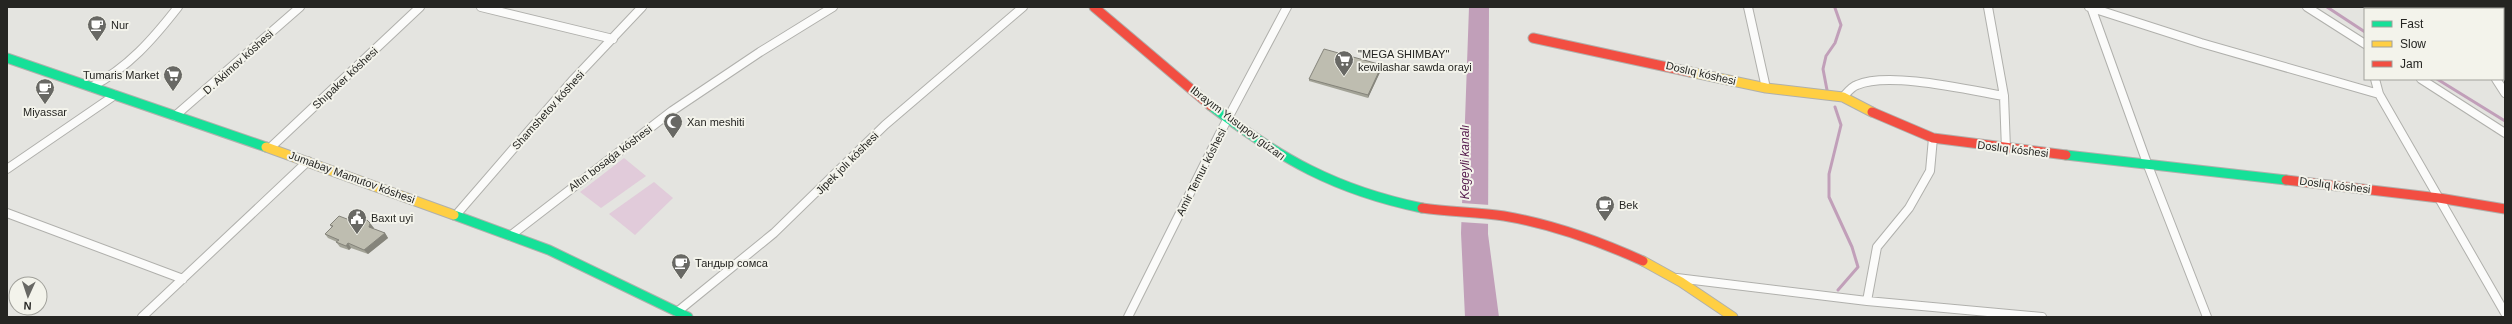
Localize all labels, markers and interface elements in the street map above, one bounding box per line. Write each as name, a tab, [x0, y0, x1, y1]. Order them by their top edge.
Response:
legend	[2364, 8, 2504, 80]
cafe icon: Nur	[86, 14, 108, 42]
text: Fast	[2400, 17, 2424, 31]
place label: Nur	[111, 19, 129, 31]
street label: D. Akimov kóshesi	[201, 27, 275, 97]
text: Slow	[2400, 37, 2426, 51]
street label: Shıpaker kóshesi	[310, 45, 380, 111]
place label: "MEGA SHIMBAY" kewilashar sawda orayi	[1358, 48, 1472, 73]
supermarket icon: "MEGA SHIMBAY" kewilashar sawda orayi	[1333, 49, 1355, 77]
text: Jam	[2400, 57, 2423, 71]
street label: Doslıq kóshesi	[1665, 59, 1737, 87]
supermarket icon: Tumaris Market	[162, 64, 184, 92]
street label: Shamshetov kóshesi	[510, 68, 586, 152]
place label: Tumaris Market	[83, 69, 159, 81]
cafe icon: Miyassar	[34, 77, 56, 105]
street label: Ibrayım Yusupov gúzarı	[1188, 83, 1288, 163]
place label: Miyassar	[23, 106, 67, 118]
mosque icon: Xan meshiti	[662, 111, 684, 139]
place label: Xan meshiti	[687, 116, 744, 128]
street label: Altın bosaǵa kóshesi	[566, 123, 654, 193]
water label: Kegeyli kanalı	[1458, 125, 1472, 199]
street label: Amir Temur kóshesi	[1174, 126, 1228, 218]
street label: Jipek jolı kóshesi	[813, 129, 881, 197]
street label: Doslıq kóshesi	[1977, 139, 2049, 159]
street label: Jumabay Mamutov kóshesi	[287, 149, 417, 205]
street label: Doslıq kóshesi	[2299, 175, 2371, 195]
cafe icon: Bek	[1594, 194, 1616, 222]
place label: Bek	[1619, 199, 1638, 211]
public building icon: Baxıt uyi	[346, 207, 368, 235]
place label: Baxıt uyi	[371, 212, 413, 224]
cafe icon: Тандыр сомса	[670, 252, 692, 280]
place label: Тандыр сомса	[695, 257, 769, 269]
north arrow	[8, 276, 48, 316]
text: N	[23, 300, 32, 312]

